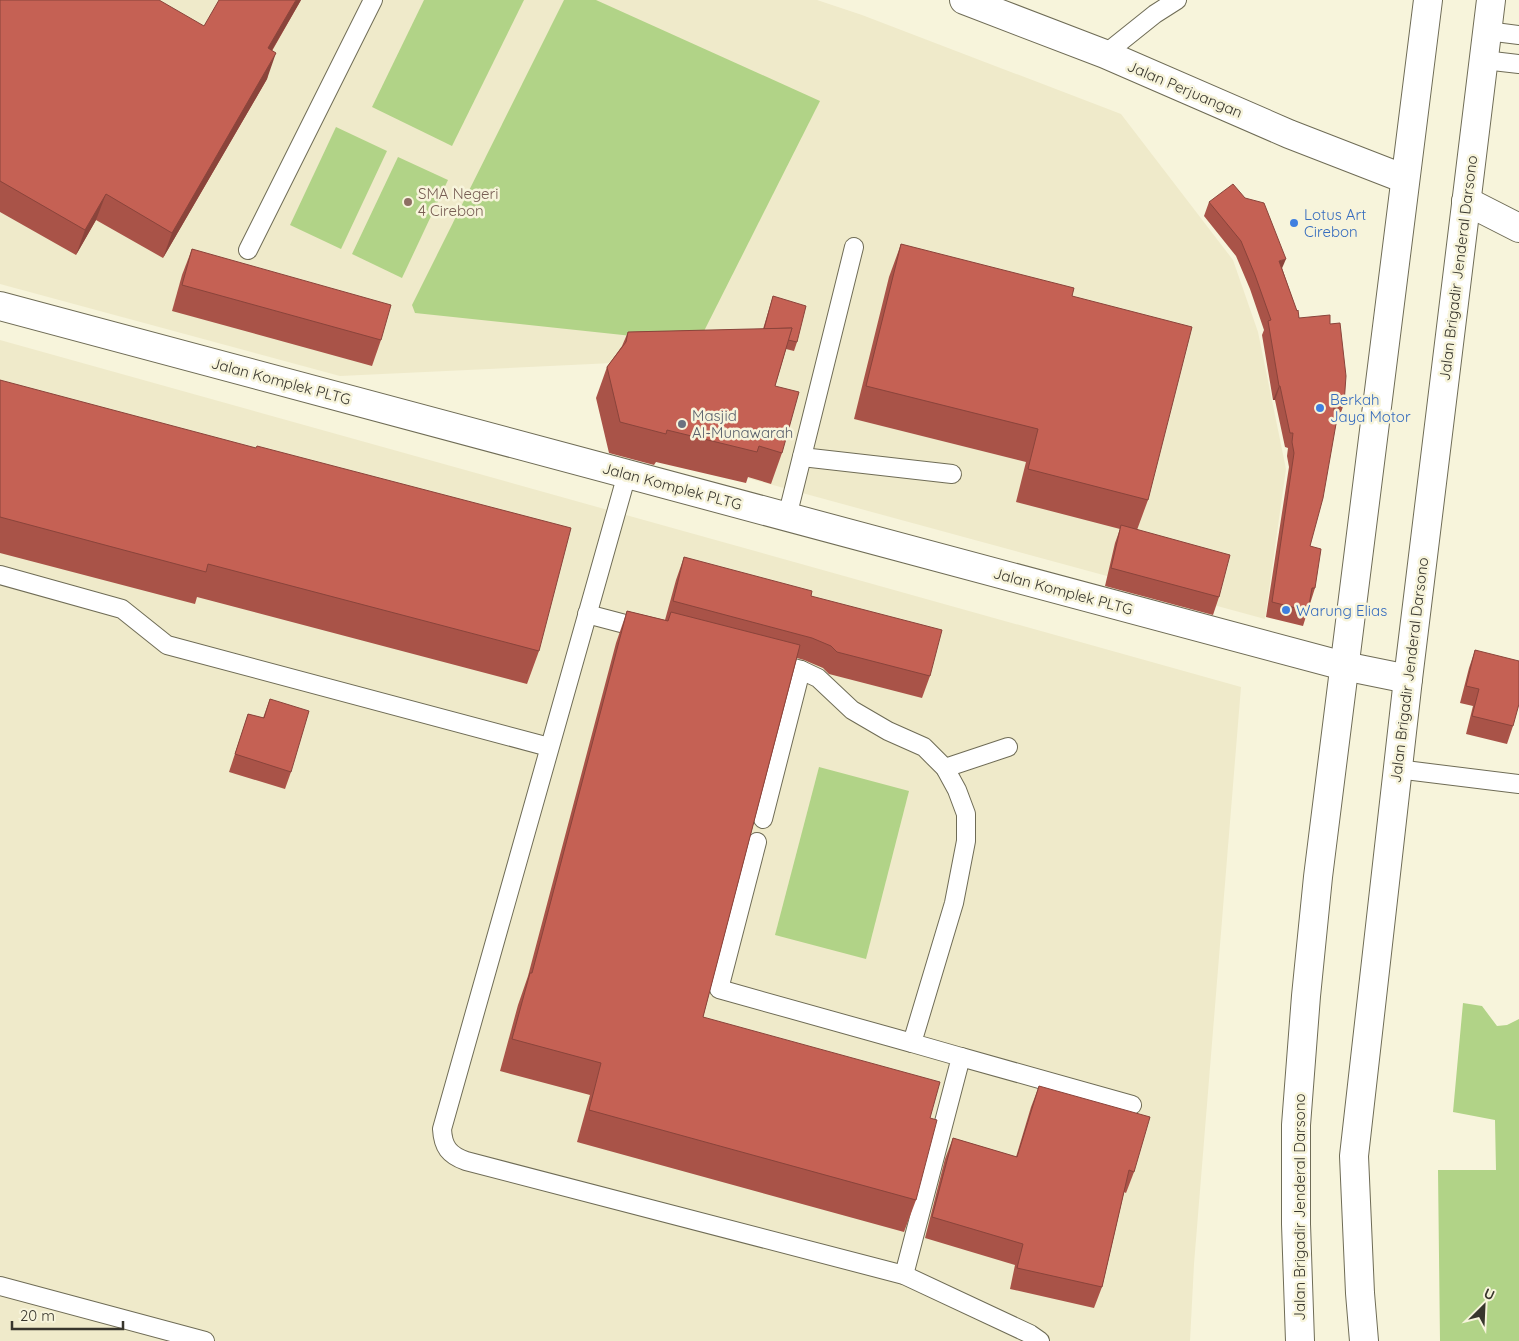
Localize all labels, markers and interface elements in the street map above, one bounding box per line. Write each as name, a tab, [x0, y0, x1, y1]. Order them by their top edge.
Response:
street label: Jalan Perjuangan	[1125, 56, 1245, 122]
street label: Jalan Brigadir Jenderal Darsono	[1435, 154, 1481, 382]
place label: SMA Negeri 4 Cirebon	[418, 184, 498, 220]
marker: SMA Negeri 4 Cirebon	[402, 196, 414, 208]
place label: Lotus Art Cirebon	[1304, 205, 1366, 241]
marker: Lotus Art Cirebon	[1288, 217, 1300, 229]
street label: Jalan Komplek PLTG	[209, 353, 353, 409]
place label: Berkah Jaya Motor	[1330, 390, 1411, 426]
marker: Berkah Jaya Motor	[1314, 402, 1326, 414]
place label: Masjid Al-Munawarah	[692, 406, 793, 442]
marker: Masjid Al-Munawarah	[676, 418, 688, 430]
street label: Jalan Komplek PLTG	[600, 458, 744, 514]
street label: Jalan Brigadir Jenderal Darsono	[1386, 556, 1432, 784]
street label: Jalan Komplek PLTG	[991, 563, 1135, 619]
place label: Warung Elias	[1296, 601, 1387, 620]
marker: Warung Elias	[1280, 604, 1292, 616]
street label: Jalan Brigadir Jenderal Darsono	[1290, 1093, 1309, 1321]
north arrow	[1459, 1281, 1509, 1331]
text: U	[1481, 1284, 1497, 1304]
scale bar	[12, 1298, 124, 1330]
text: 20 m	[20, 1306, 55, 1325]

